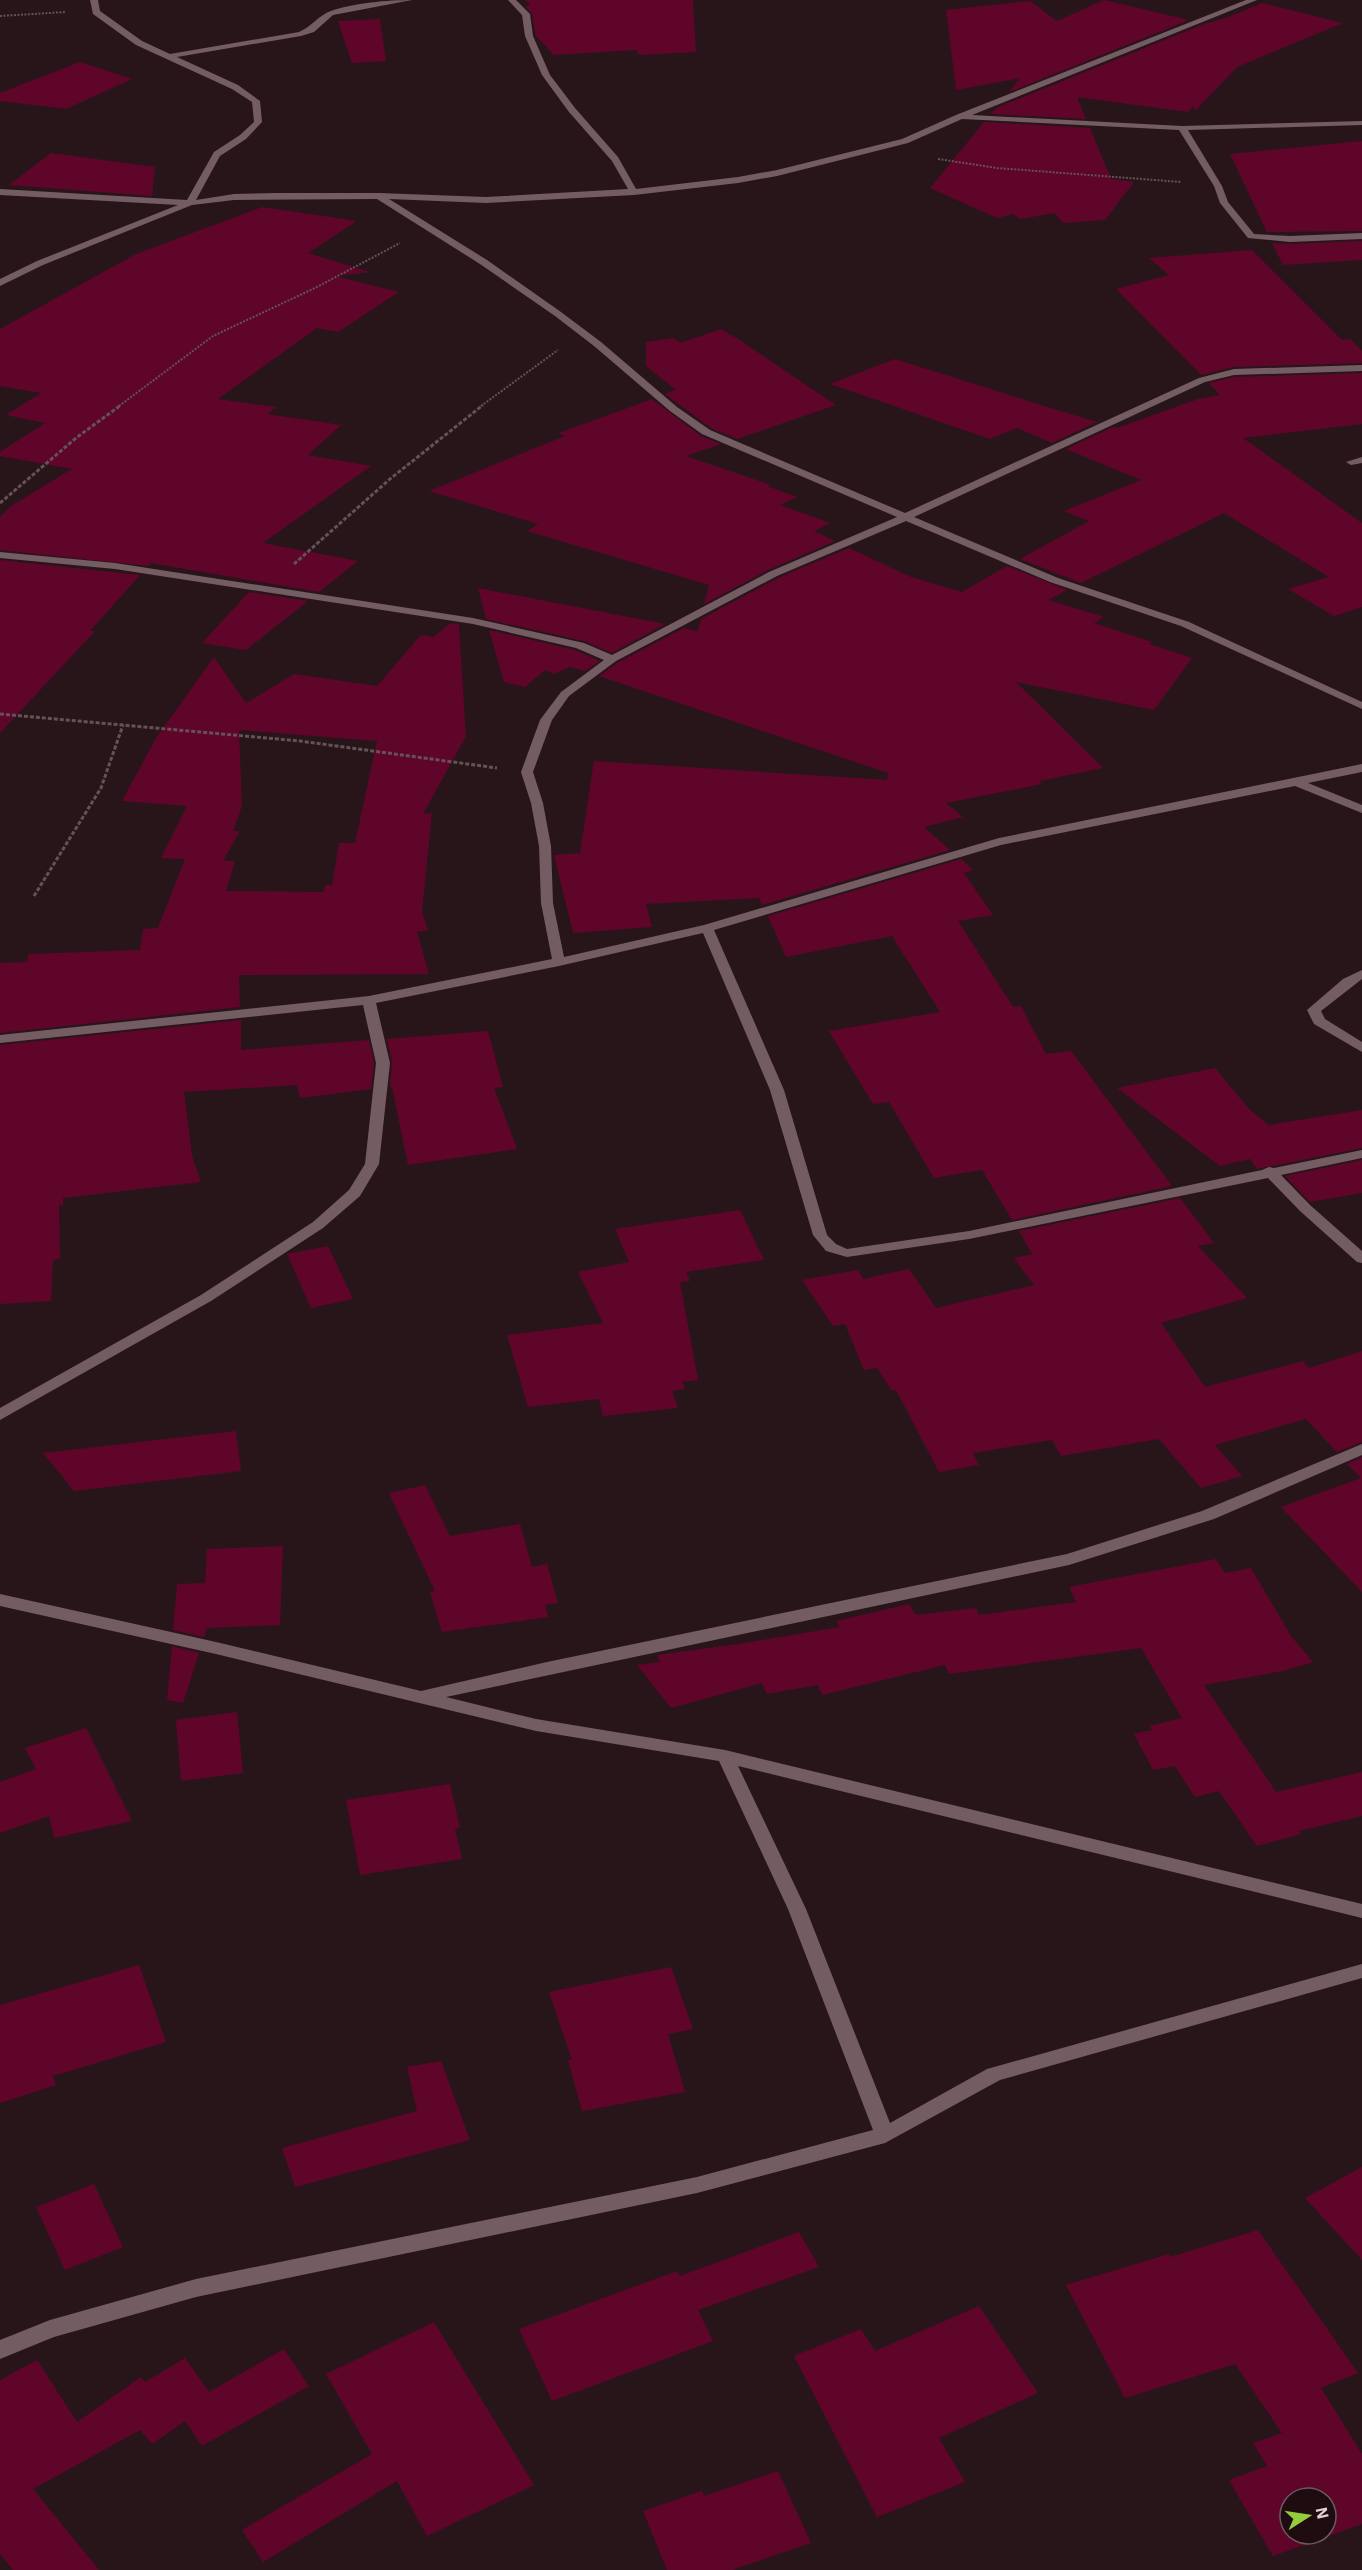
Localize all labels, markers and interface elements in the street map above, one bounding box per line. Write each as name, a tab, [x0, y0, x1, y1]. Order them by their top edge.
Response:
north arrow	[1278, 2486, 1338, 2546]
text: N	[1312, 2505, 1334, 2521]

